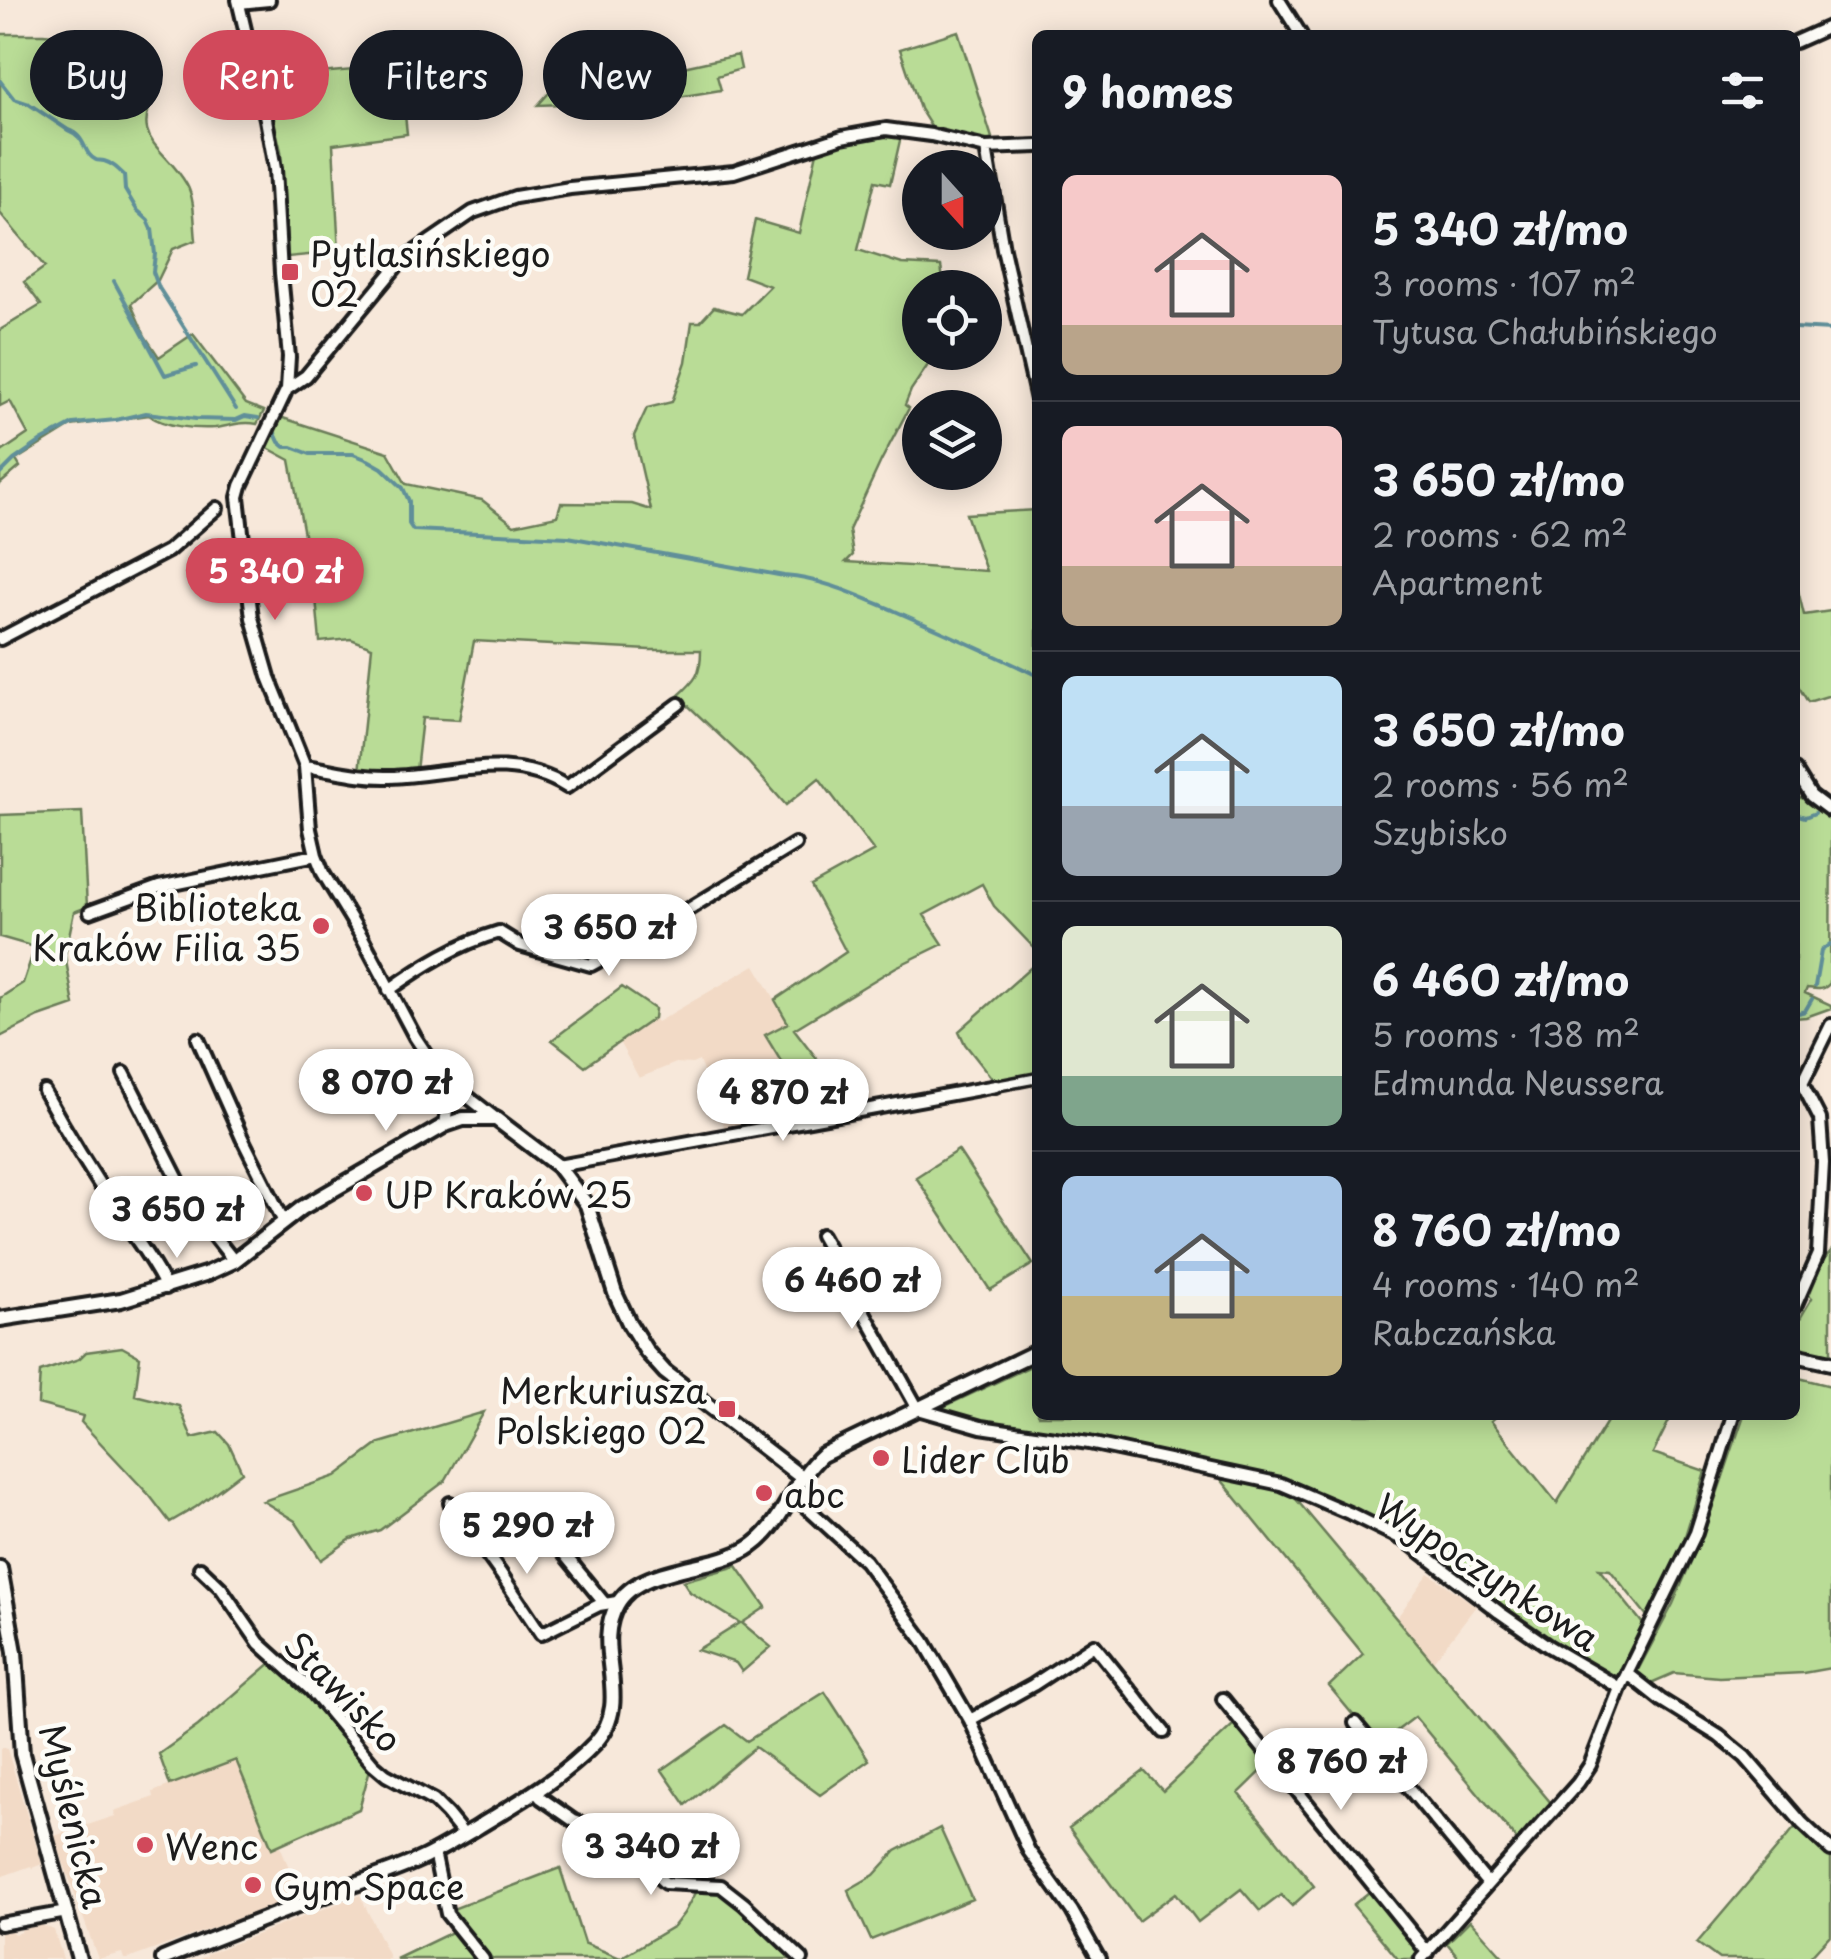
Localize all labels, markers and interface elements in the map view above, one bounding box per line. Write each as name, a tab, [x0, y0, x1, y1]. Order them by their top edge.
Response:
chip: Buy	[30, 30, 163, 120]
chip: Rent	[183, 30, 329, 120]
chip: Filters	[349, 30, 523, 120]
chip: New	[543, 30, 687, 120]
text: 9 homes	[1062, 59, 1233, 122]
icon: filters	[1715, 63, 1770, 118]
north arrow	[902, 150, 1002, 250]
map controls	[902, 150, 1002, 490]
text: 5 340 zł/mo	[1372, 196, 1628, 259]
icon: home	[1142, 215, 1262, 335]
place label: Pytlasińskiego 02	[310, 226, 551, 319]
text: 3 rooms · 107 m²	[1372, 259, 1636, 307]
marker: Pytlasińskiego 02	[279, 261, 301, 283]
button: locate	[902, 270, 1002, 370]
text: Tytusa Chałubińskiego	[1372, 307, 1718, 355]
button: layers	[902, 390, 1002, 490]
text: 3 650 zł/mo	[1372, 447, 1625, 510]
icon: home	[1142, 466, 1262, 586]
text: 2 rooms · 62 m²	[1372, 510, 1628, 558]
pin: 5 340 zł	[172, 538, 378, 623]
text: 5 340 zł	[208, 546, 342, 594]
text: Apartment	[1372, 558, 1543, 606]
text: 3 650 zł/mo	[1372, 697, 1625, 760]
icon: home	[1142, 716, 1262, 836]
text: 2 rooms · 56 m²	[1372, 760, 1629, 808]
text: Szybisko	[1372, 808, 1508, 856]
place label: Biblioteka Kraków Filia 35	[32, 880, 301, 973]
pin: 3 650 zł	[506, 894, 712, 979]
text: 3 650 zł	[543, 902, 675, 950]
marker: Biblioteka Kraków Filia 35	[310, 915, 332, 937]
text: 6 460 zł/mo	[1372, 947, 1629, 1010]
icon: home	[1142, 966, 1262, 1086]
text: 5 rooms · 138 m²	[1372, 1010, 1640, 1058]
pin: 8 070 zł	[283, 1049, 489, 1134]
text: 8 070 zł	[321, 1057, 451, 1105]
text: Edmunda Neussera	[1372, 1058, 1664, 1106]
pin: 4 870 zł	[680, 1059, 886, 1144]
text: 4 870 zł	[719, 1067, 847, 1115]
place label: UP Kraków 25	[384, 1167, 632, 1220]
pin: 3 650 zł	[74, 1176, 280, 1261]
marker: UP Kraków 25	[353, 1182, 375, 1204]
text: 3 650 zł	[111, 1184, 243, 1232]
text: 8 760 zł/mo	[1372, 1197, 1621, 1260]
icon: home	[1142, 1216, 1262, 1336]
pin: 6 460 zł	[749, 1247, 955, 1332]
text: 6 460 zł	[784, 1255, 920, 1303]
text: 4 rooms · 140 m²	[1372, 1260, 1640, 1308]
text: Rabczańska	[1372, 1308, 1556, 1356]
place label: Merkuriusza Polskiego 02	[496, 1363, 707, 1456]
marker: Merkuriusza Polskiego 02	[716, 1398, 738, 1420]
place label: Lider Club	[901, 1432, 1070, 1485]
marker: Lider Club	[870, 1447, 892, 1469]
place label: abc	[784, 1467, 845, 1520]
street label: Wypoczynkowa	[1365, 1479, 1611, 1664]
marker: abc	[753, 1482, 775, 1504]
pin: 5 290 zł	[424, 1492, 630, 1577]
text: 5 290 zł	[462, 1500, 592, 1548]
street label: Stawisko	[273, 1618, 415, 1764]
street label: Myślenicka	[27, 1718, 124, 1914]
pin: 8 760 zł	[1238, 1728, 1444, 1813]
text: 8 760 zł	[1277, 1736, 1405, 1784]
pin: 3 340 zł	[548, 1813, 754, 1898]
place label: Wenc	[165, 1819, 258, 1872]
text: 3 340 zł	[584, 1821, 718, 1869]
marker: Wenc	[134, 1834, 156, 1856]
place label: Gym Space	[273, 1859, 465, 1912]
marker: Gym Space	[242, 1874, 264, 1896]

